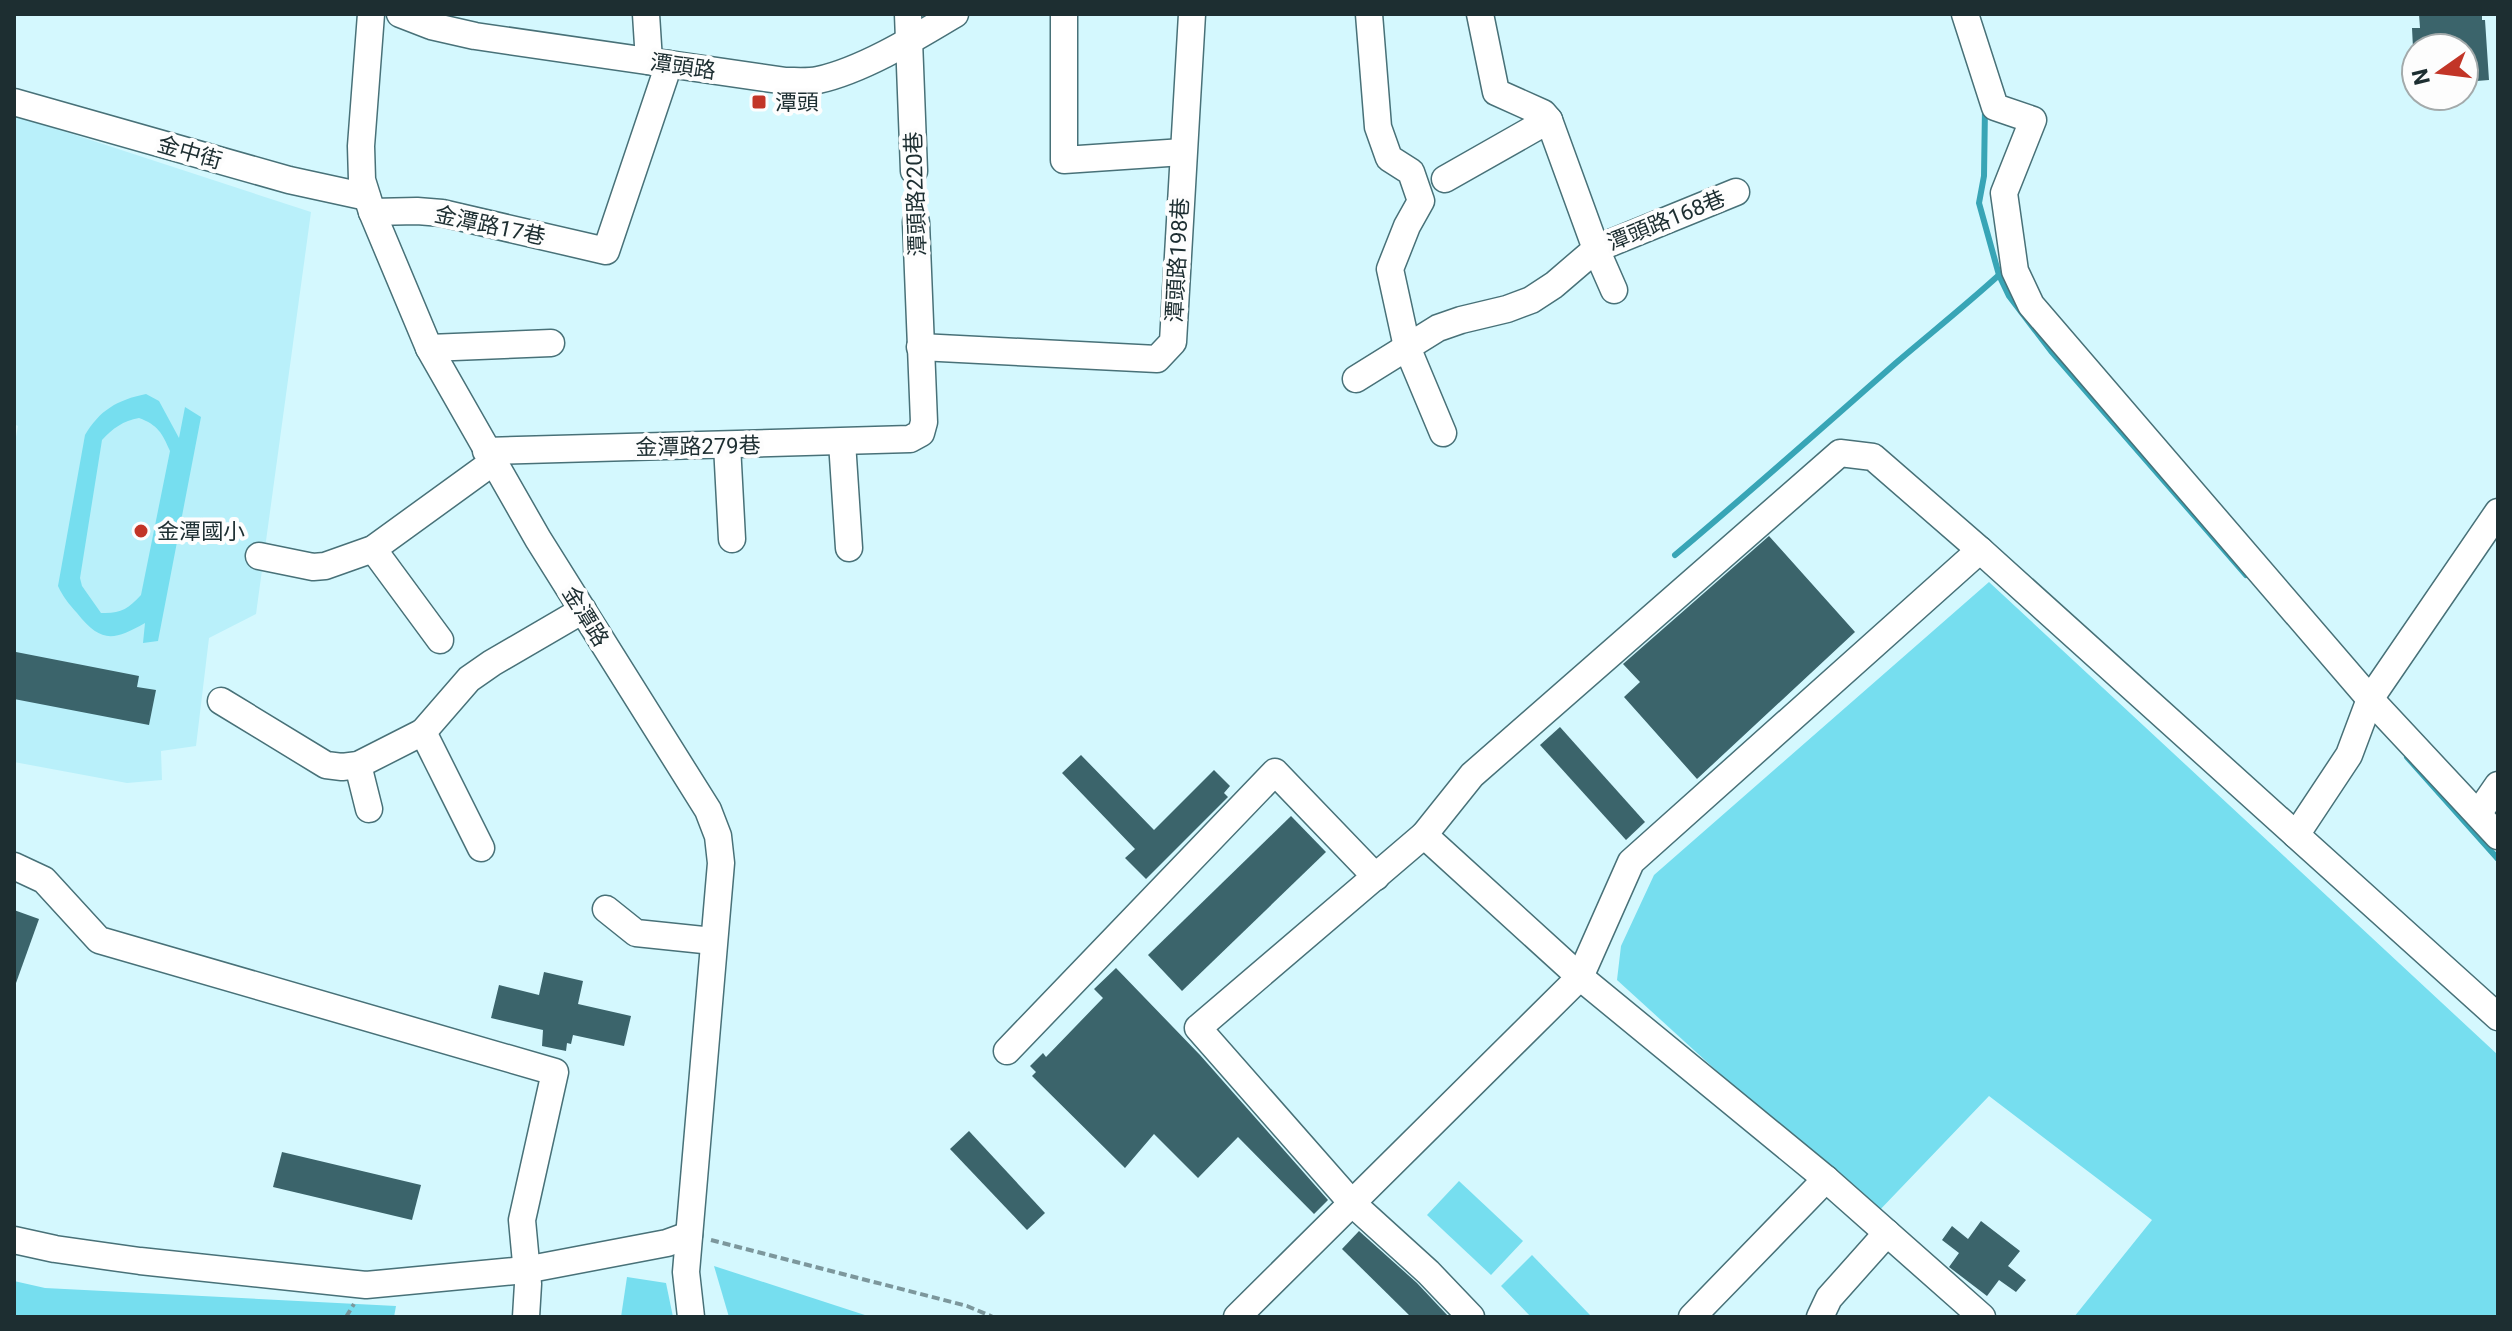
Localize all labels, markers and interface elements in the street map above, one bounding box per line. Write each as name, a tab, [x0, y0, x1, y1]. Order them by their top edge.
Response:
north arrow	[2400, 32, 2480, 112]
street label: 潭頭路	[649, 50, 717, 83]
text: N	[2407, 66, 2435, 87]
place label: 潭頭	[775, 90, 819, 115]
marker: 潭頭	[750, 93, 768, 111]
street label: 金中街	[155, 131, 225, 174]
street label: 潭頭路220巷	[901, 131, 930, 257]
street label: 潭頭路168巷	[1604, 185, 1729, 255]
street label: 潭頭路198巷	[1162, 197, 1193, 323]
street label: 金潭路17巷	[432, 202, 548, 249]
street label: 金潭路279巷	[635, 433, 761, 460]
place label: 金潭國小	[157, 519, 245, 544]
marker: 金潭國小	[132, 522, 150, 540]
street label: 金潭路	[557, 582, 614, 651]

